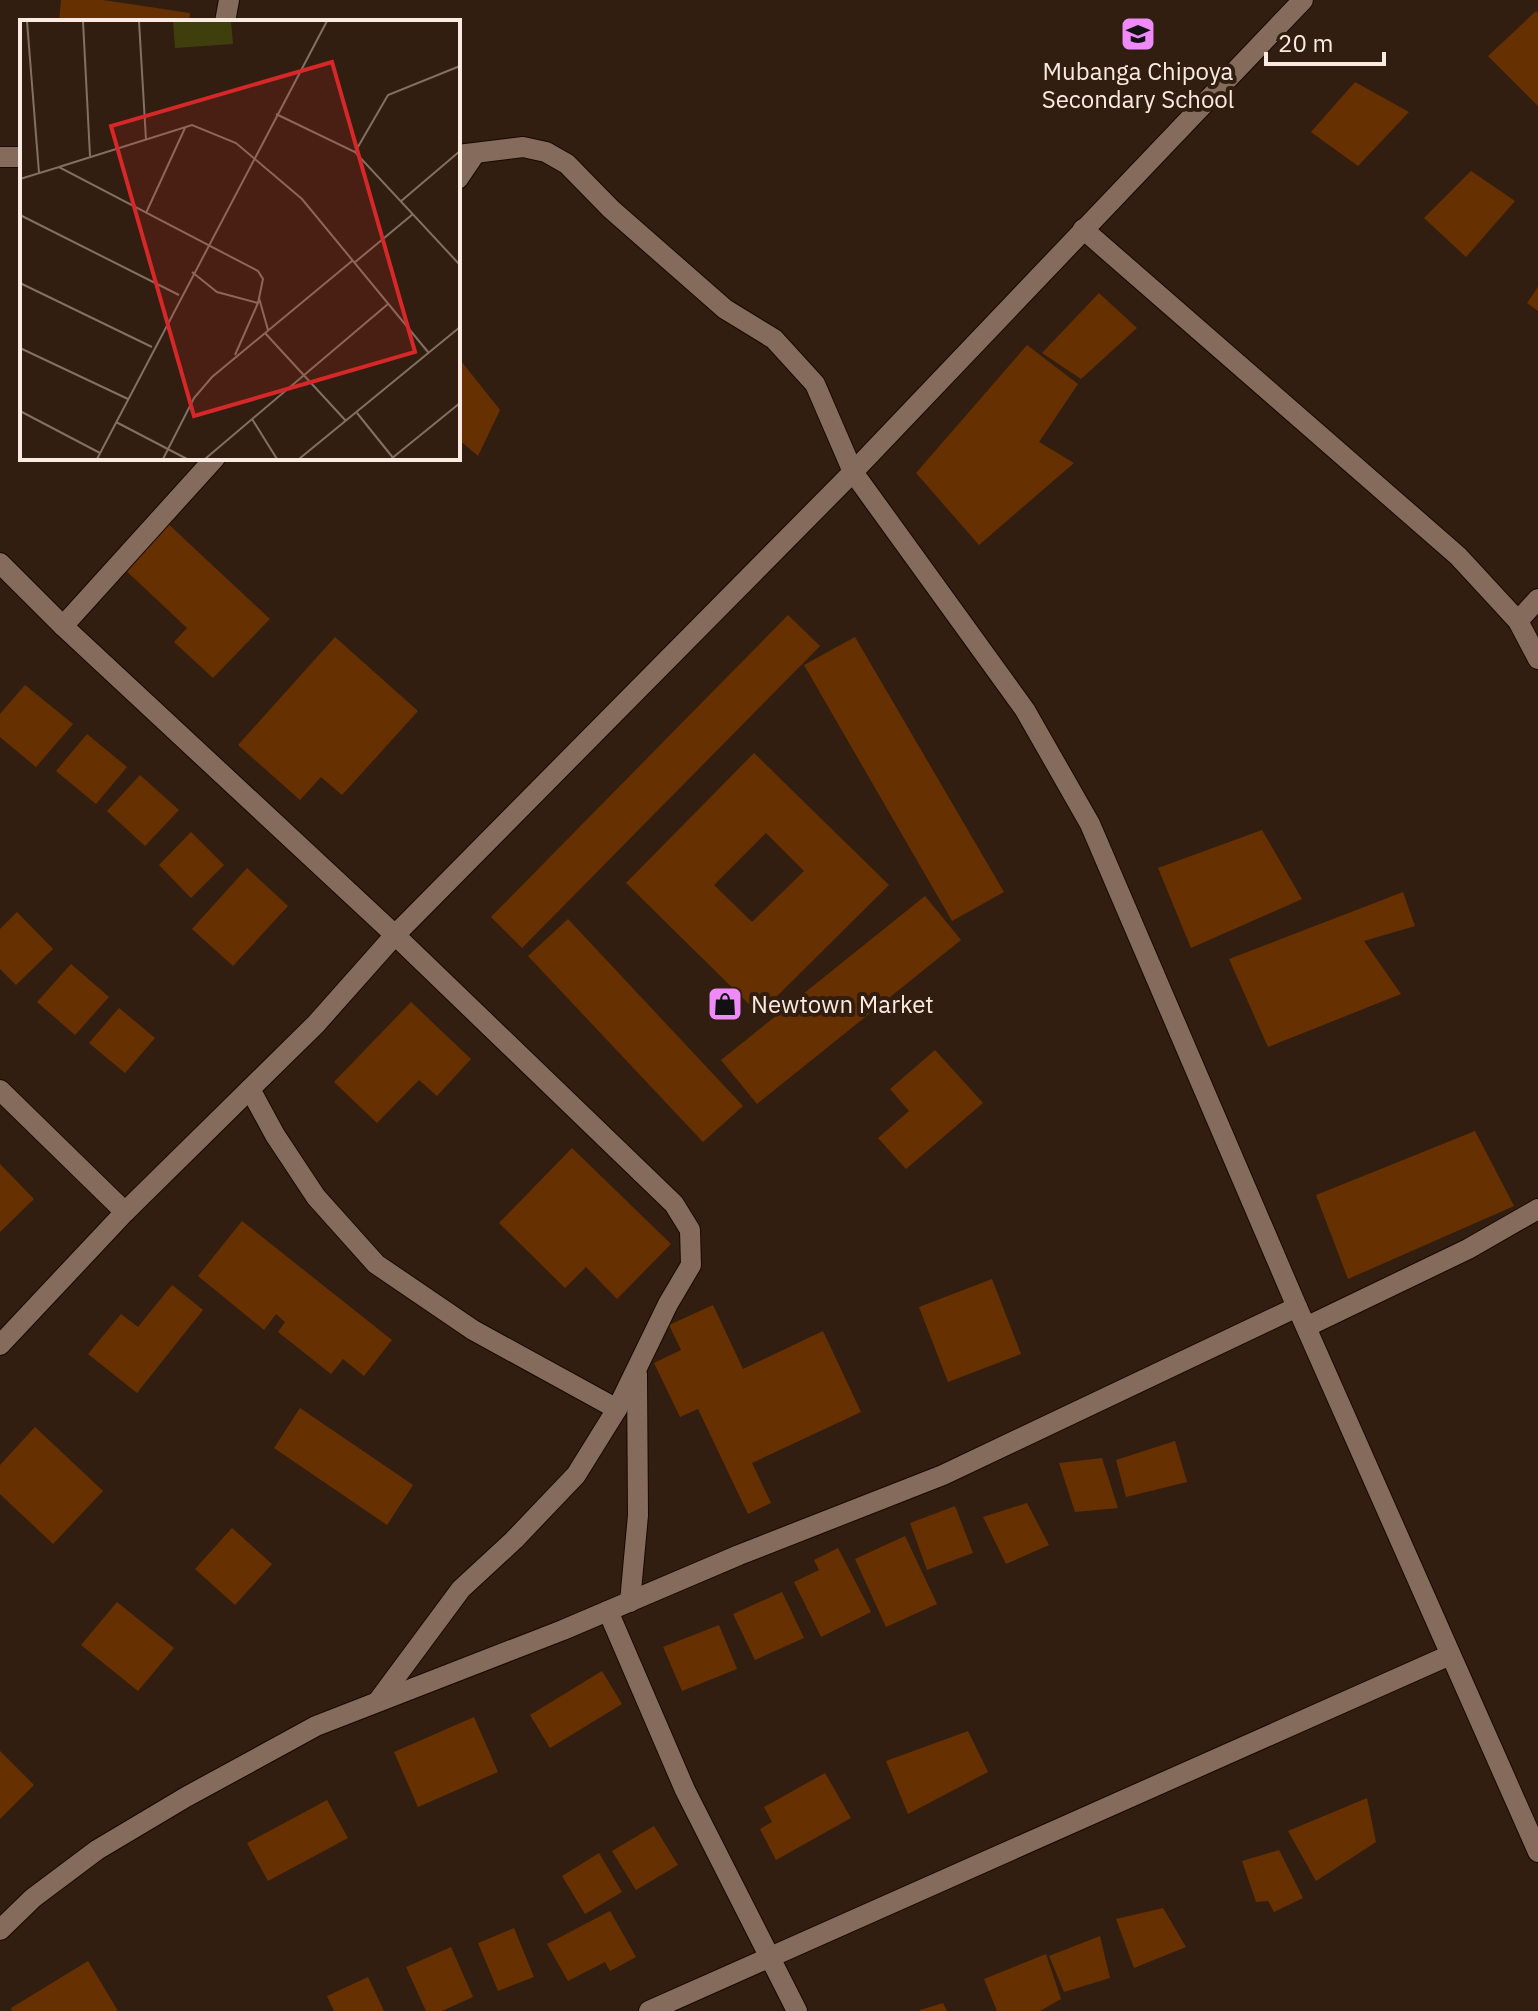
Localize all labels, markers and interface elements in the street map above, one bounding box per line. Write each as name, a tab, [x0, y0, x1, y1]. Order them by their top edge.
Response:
school or university icon: Mubanga Chipoya Secondary School	[1119, 15, 1157, 53]
scale bar	[1266, 16, 1384, 66]
inset map	[20, 20, 460, 460]
text: 20 m	[1278, 27, 1333, 59]
place label: Mubanga Chipoya Secondary School	[1042, 55, 1234, 115]
shop icon: Newtown Market	[706, 985, 744, 1023]
place label: Newtown Market	[751, 988, 934, 1020]

